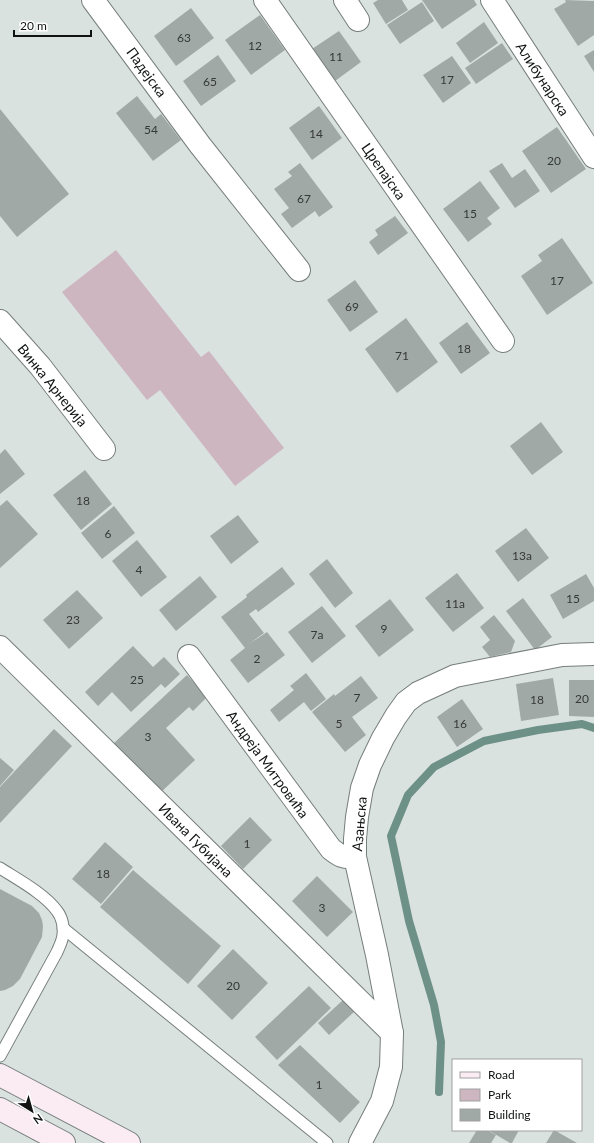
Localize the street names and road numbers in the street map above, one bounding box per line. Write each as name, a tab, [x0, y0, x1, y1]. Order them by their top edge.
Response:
street label: Алибунарска	[513, 39, 573, 119]
street label: Падејска	[123, 44, 171, 100]
street label: Црепајска	[358, 139, 410, 203]
street label: Винка Арнерија	[14, 340, 92, 430]
street label: Андреја Митровића	[223, 707, 313, 821]
street label: Азањска	[348, 796, 370, 852]
street label: Ивана Губијана	[155, 799, 237, 881]

